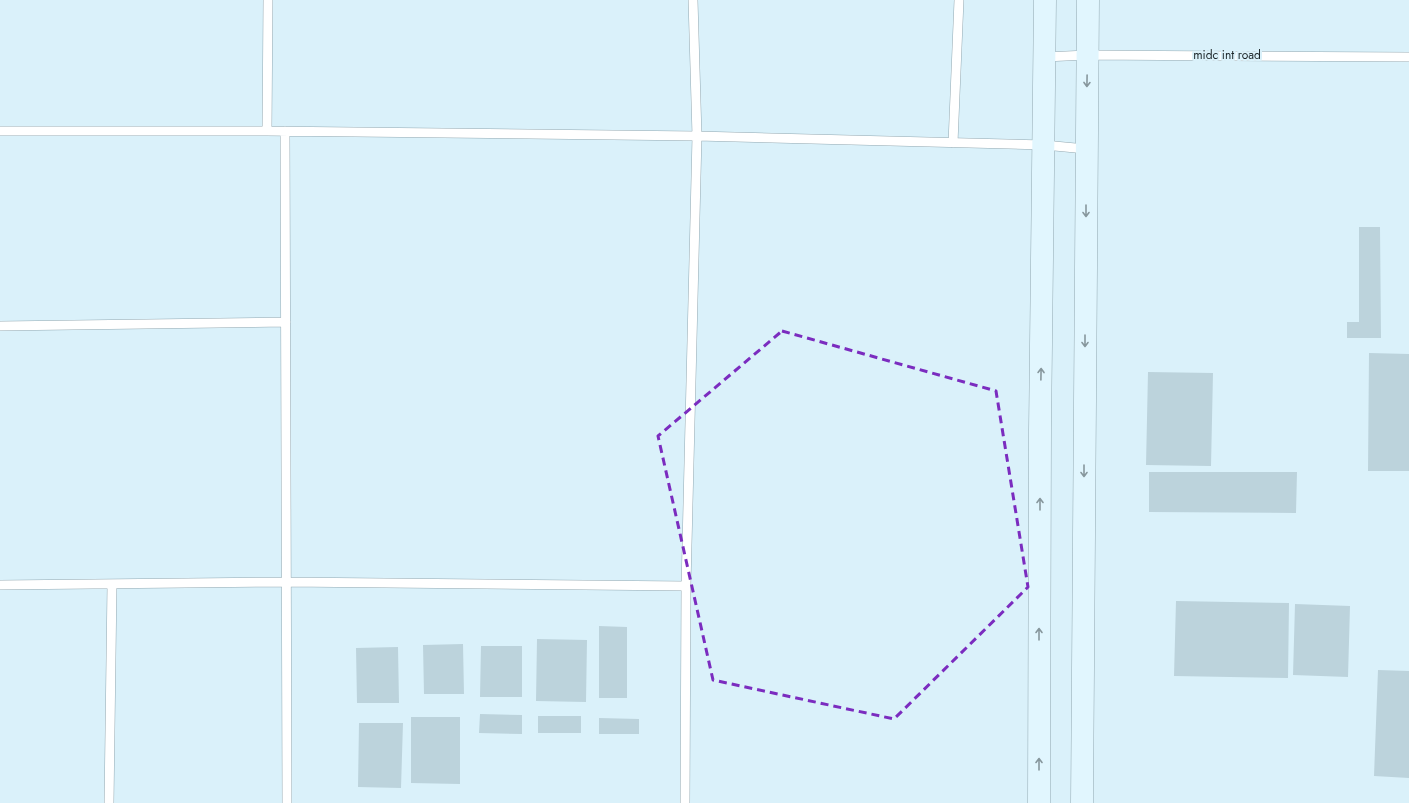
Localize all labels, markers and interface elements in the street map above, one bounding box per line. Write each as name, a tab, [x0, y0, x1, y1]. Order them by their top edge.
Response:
street label: midc int road	[1193, 46, 1261, 64]
one-way arrow	[1083, 74, 1091, 87]
one-way arrow	[1082, 204, 1090, 217]
one-way arrow	[1081, 334, 1089, 347]
one-way arrow	[1037, 368, 1045, 381]
one-way arrow	[1080, 464, 1088, 477]
one-way arrow	[1036, 498, 1044, 511]
one-way arrow	[1035, 628, 1043, 641]
one-way arrow	[1035, 758, 1043, 771]

